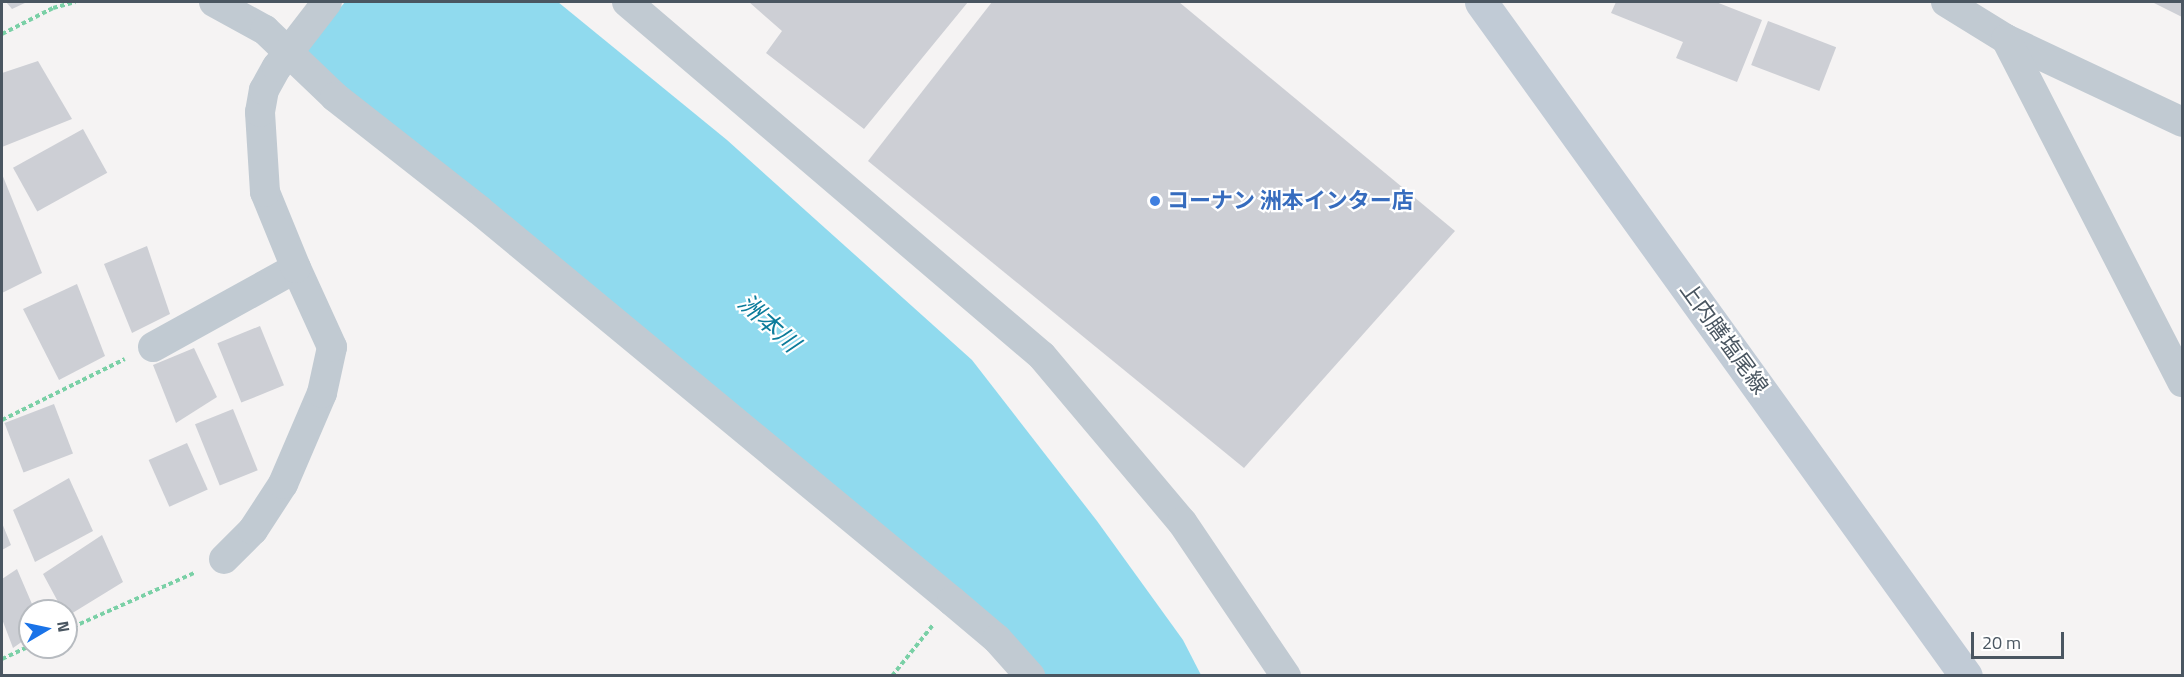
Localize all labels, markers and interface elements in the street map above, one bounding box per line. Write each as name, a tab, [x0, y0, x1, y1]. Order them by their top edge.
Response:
place label: コーナン 洲本インター店	[1167, 188, 1414, 214]
marker: コーナン 洲本インター店	[1148, 194, 1162, 208]
street label: 上内膳塩尾線	[1675, 277, 1773, 399]
water label: 洲本川	[733, 288, 805, 358]
north arrow	[18, 599, 78, 659]
text: N	[51, 619, 77, 634]
scale bar	[1974, 620, 2067, 658]
text: 20 m	[1982, 629, 2021, 656]

